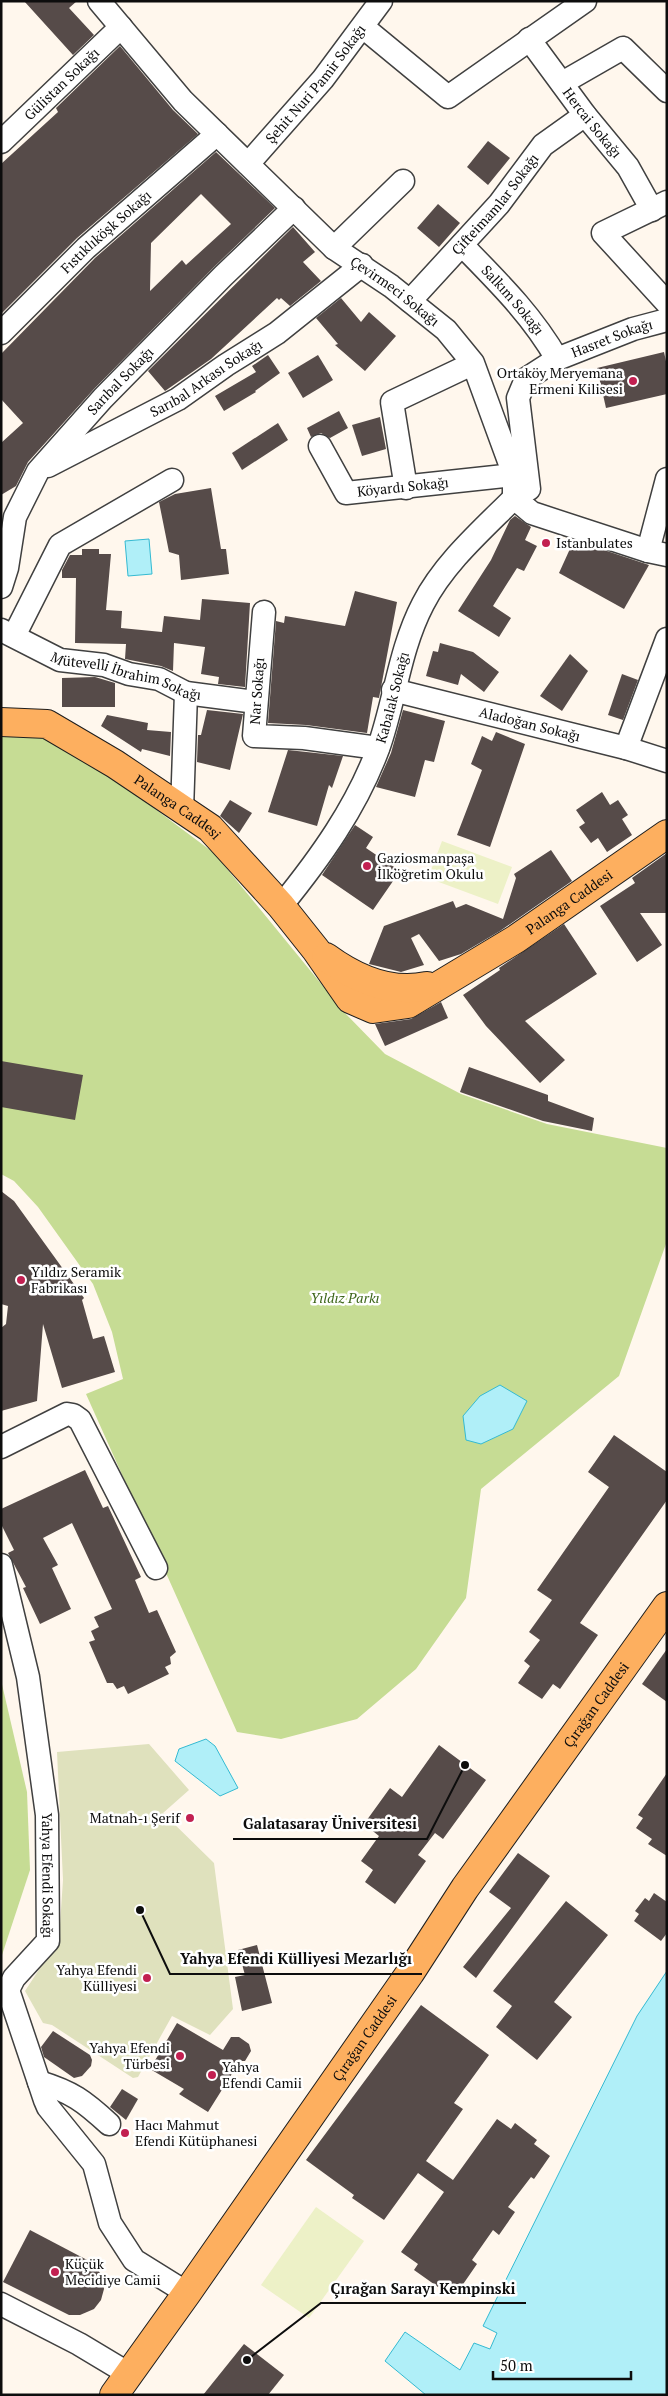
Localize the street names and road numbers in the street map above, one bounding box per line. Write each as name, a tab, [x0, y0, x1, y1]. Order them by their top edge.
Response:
street label: Şehit Nuri Pamir Sokağı	[261, 20, 370, 147]
street label: Gülistan Sokağı	[20, 43, 103, 124]
street label: Hercai Sokağı	[559, 83, 627, 162]
street label: Çifteimamlar Sokağı	[447, 149, 543, 259]
street label: Fıstıklıköşk Sokağı	[56, 185, 155, 277]
street label: Çevirmeci Sokağı	[347, 252, 444, 330]
street label: Salkım Sokağı	[478, 261, 549, 339]
street label: Hasret Sokağı	[568, 314, 655, 361]
street label: Sarıbal Arkası Sokağı	[146, 335, 266, 421]
street label: Sarıbal Sokağı	[83, 342, 157, 419]
street label: Köyardı Sokağı	[356, 472, 450, 501]
street label: Mütevelli İbrahim Sokağı	[48, 647, 202, 704]
street label: Kabalak Sokağı	[371, 649, 413, 745]
street label: Nar Sokağı	[245, 657, 268, 725]
street label: Aladoğan Sokağı	[477, 702, 583, 745]
street label: Palanga Caddesi	[131, 770, 226, 843]
street label: Palanga Caddesi	[522, 865, 616, 939]
street label: Çırağan Caddesi	[559, 1658, 633, 1751]
street label: Yahya Efendi Sokağı	[38, 1813, 58, 1938]
street label: Çırağan Caddesi	[328, 1991, 401, 2085]

